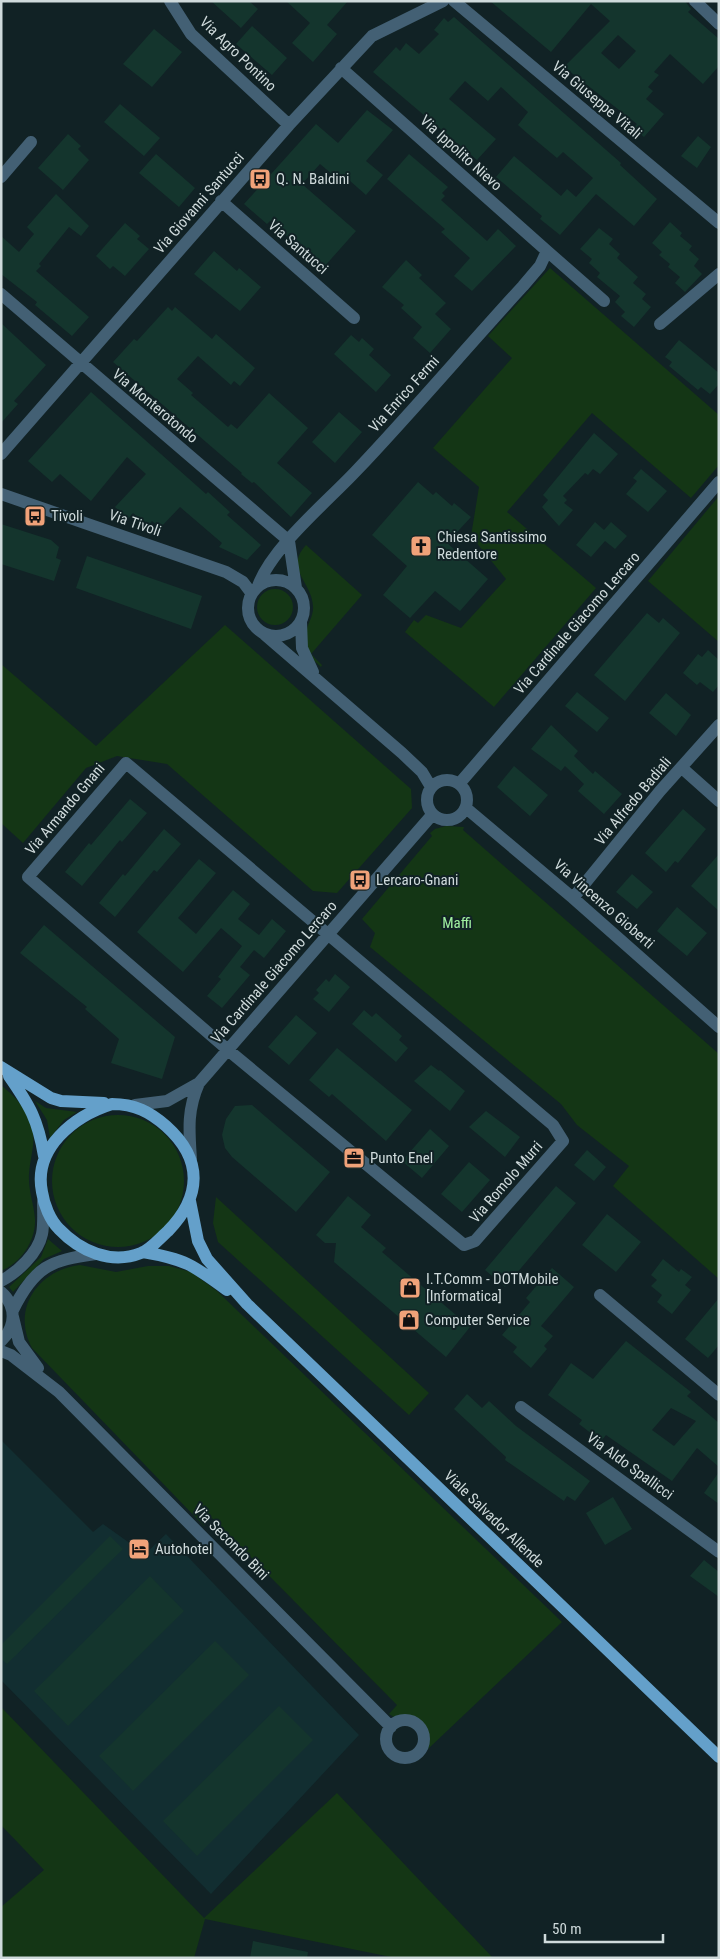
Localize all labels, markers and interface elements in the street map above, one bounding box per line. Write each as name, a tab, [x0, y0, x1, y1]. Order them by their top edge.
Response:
street label: Via Agro Pontino	[196, 13, 280, 95]
street label: Via Giuseppe Vitali	[548, 57, 646, 143]
street label: Via Ippolito Nievo	[416, 111, 506, 195]
street label: Via Giovanni Santucci	[150, 149, 248, 257]
bus stop icon: Q. N. Baldini	[248, 167, 272, 191]
place label: Q. N. Baldini	[276, 170, 350, 188]
street label: Via Santucci	[264, 216, 332, 278]
street label: Via Enrico Fermi	[365, 352, 443, 436]
street label: Via Monterotondo	[109, 365, 201, 447]
bus stop icon: Tivoli	[23, 504, 47, 528]
street label: Via Tivoli	[106, 506, 164, 540]
place label: Tivoli	[51, 507, 83, 525]
place label: Chiesa Santissimo Redentore	[437, 528, 547, 563]
church icon: Chiesa Santissimo Redentore	[409, 534, 433, 558]
street label: Via Cardinale Giacomo Lercaro	[510, 548, 644, 698]
street label: Via Alfredo Badiali	[591, 753, 675, 849]
street label: Via Armando Gnani	[22, 760, 108, 858]
street label: Via Vincenzo Gioberti	[550, 855, 658, 953]
bus stop icon: Lercaro-Gnani	[348, 868, 372, 892]
place label: Lercaro-Gnani	[376, 871, 458, 889]
street label: Via Cardinale Giacomo Lercaro	[207, 897, 341, 1047]
park label: Maffi	[442, 914, 472, 932]
street label: Via Romolo Murri	[466, 1137, 546, 1227]
office icon: Punto Enel	[342, 1146, 366, 1170]
place label: Punto Enel	[370, 1149, 433, 1167]
place label: I.T.Comm - DOTMobile [Informatica]	[426, 1270, 558, 1305]
shop icon: I.T.Comm - DOTMobile [Informatica]	[398, 1276, 422, 1300]
shop icon: Computer Service	[397, 1308, 421, 1332]
place label: Computer Service	[425, 1311, 530, 1329]
street label: Via Aldo Spallicci	[583, 1428, 677, 1504]
street label: Viale Salvador Allende	[440, 1467, 548, 1571]
street label: Via Secondo Bini	[189, 1500, 273, 1584]
hotel icon: Autohotel	[127, 1537, 151, 1561]
place label: Autohotel	[155, 1540, 212, 1558]
scale bar	[545, 1912, 662, 1944]
text: 50 m	[552, 1920, 582, 1938]

